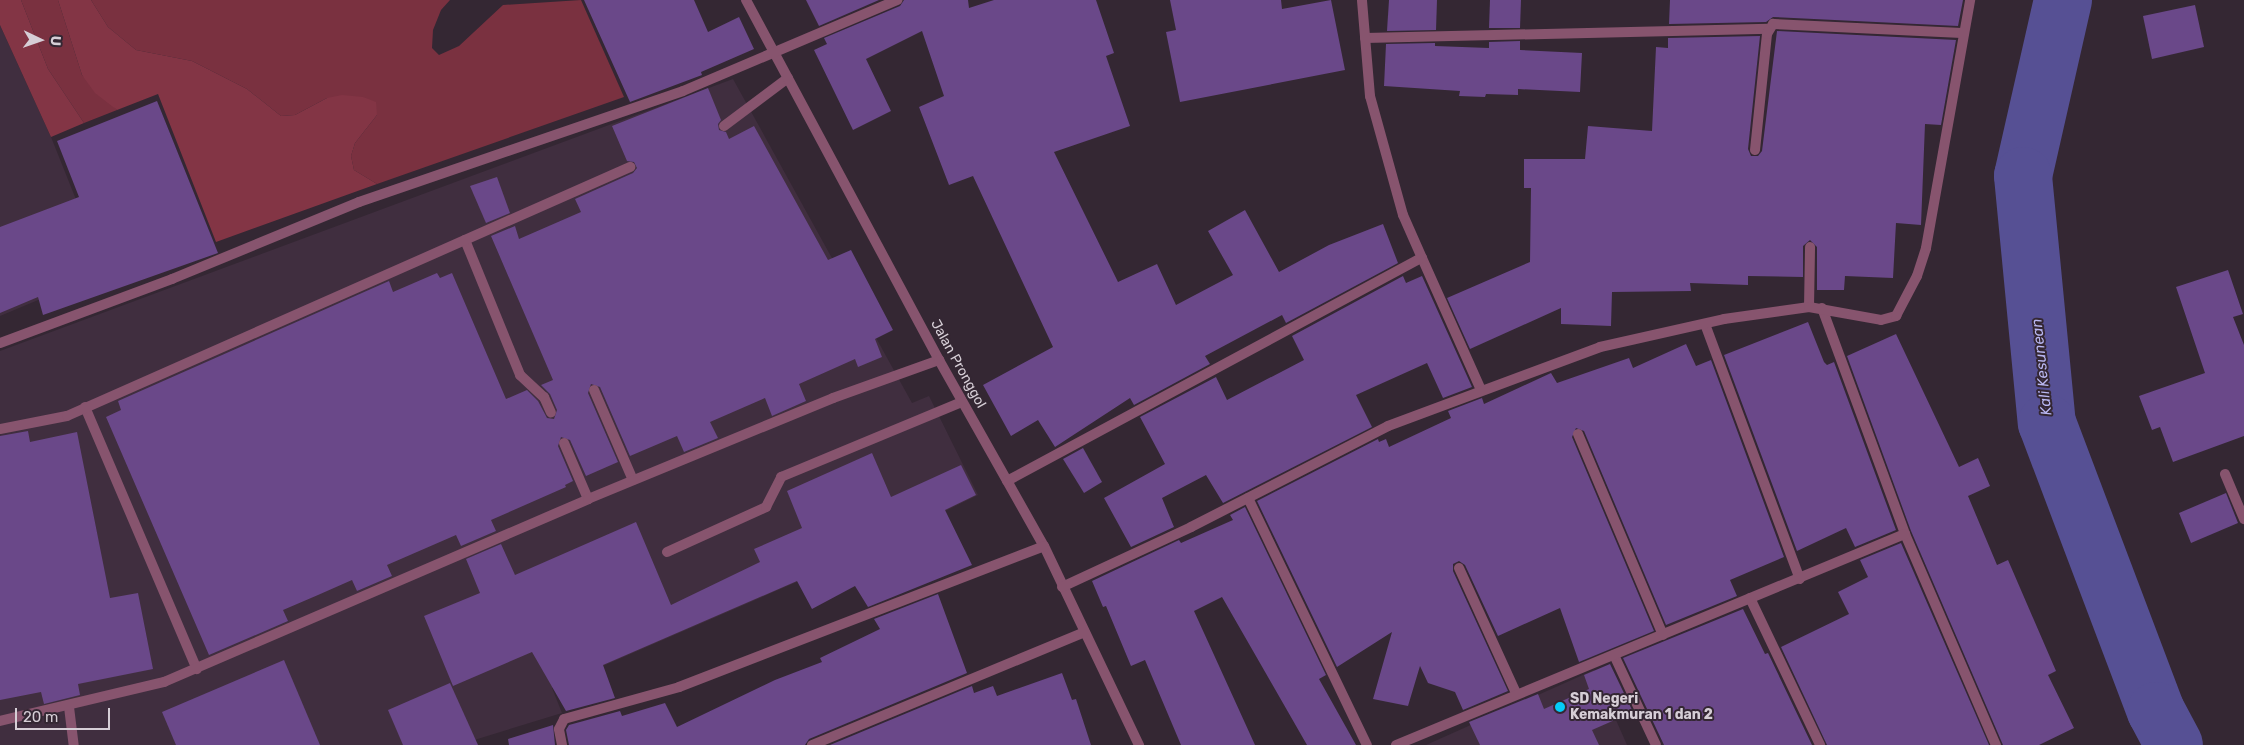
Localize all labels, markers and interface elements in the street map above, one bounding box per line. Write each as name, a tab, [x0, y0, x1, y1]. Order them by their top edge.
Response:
north arrow	[15, 15, 65, 65]
text: U	[47, 35, 64, 46]
street label: Jalan Pronggol	[927, 317, 989, 411]
water label: Kali Kesunean	[2028, 318, 2056, 416]
place label: SD Negeri Kemakmuran 1 dan 2	[1570, 691, 1713, 724]
scale bar	[18, 698, 112, 730]
marker: SD Negeri Kemakmuran 1 dan 2	[1554, 701, 1566, 713]
text: 20 m	[23, 708, 58, 726]

